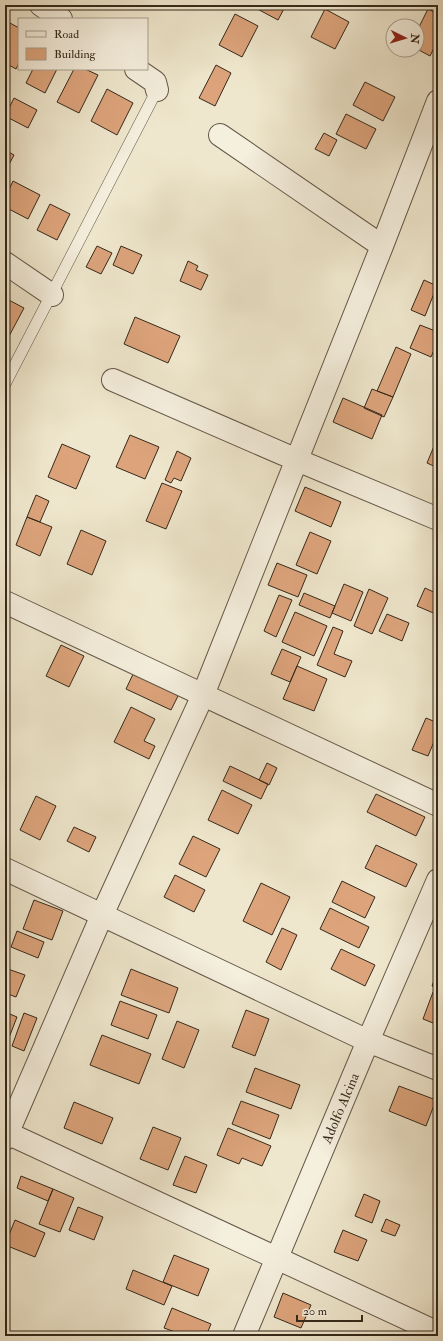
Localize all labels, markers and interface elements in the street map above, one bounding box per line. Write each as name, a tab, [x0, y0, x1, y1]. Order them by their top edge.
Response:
legend	[18, 18, 148, 70]
north arrow	[385, 18, 425, 58]
text: Road	[54, 27, 79, 42]
text: N	[407, 32, 421, 45]
text: Building	[54, 47, 97, 62]
street label: Adolfo Alcina	[318, 1070, 363, 1147]
scale bar	[297, 1297, 362, 1323]
text: 20 m	[303, 1304, 328, 1319]

